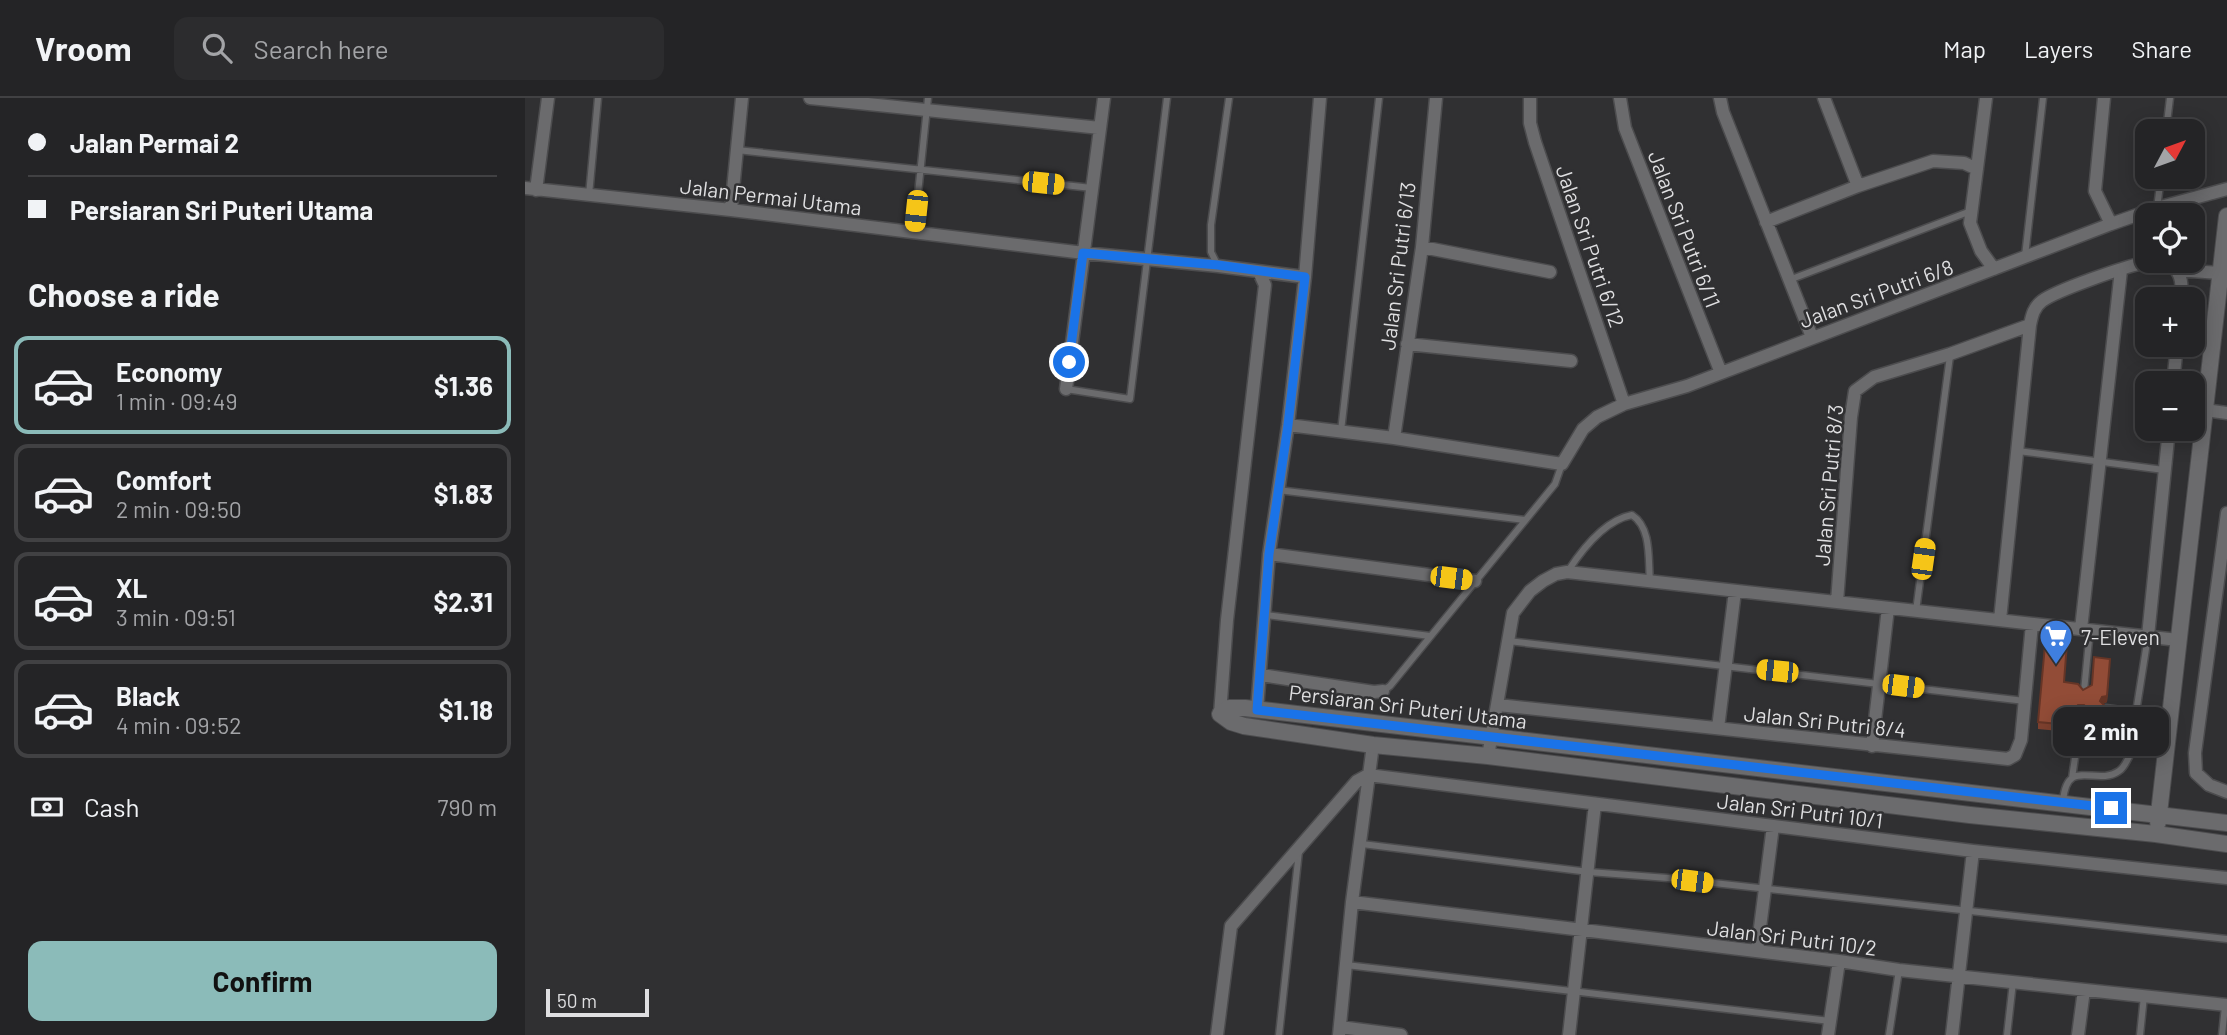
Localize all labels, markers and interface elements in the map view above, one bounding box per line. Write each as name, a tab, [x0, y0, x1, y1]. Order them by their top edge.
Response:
search box	[174, 17, 664, 80]
text: Vroom	[35, 28, 132, 68]
icon: search	[198, 29, 236, 67]
text: Search here	[254, 33, 389, 64]
text: Map	[1943, 34, 1986, 63]
text: Layers	[2024, 34, 2093, 63]
text: Share	[2131, 34, 2192, 63]
north arrow	[2135, 119, 2205, 189]
map controls	[2135, 119, 2205, 441]
text: Jalan Permai 2	[70, 127, 239, 158]
street label: Jalan Sri Putri 6/11	[1644, 147, 1726, 311]
street label: Jalan Sri Putri 6/12	[1552, 162, 1630, 330]
car	[1022, 170, 1065, 196]
street label: Jalan Permai Utama	[679, 172, 863, 220]
street label: Jalan Sri Putri 6/13	[1374, 180, 1420, 352]
car	[904, 189, 929, 233]
text: Persiaran Sri Puteri Utama	[70, 194, 373, 225]
button: locate	[2135, 203, 2205, 273]
street label: Jalan Sri Putri 6/8	[1796, 254, 1956, 332]
text: Choose a ride	[28, 275, 220, 313]
button: +	[2135, 287, 2205, 357]
route start	[1053, 346, 1085, 378]
icon: car	[32, 354, 95, 417]
text: Economy	[116, 356, 222, 387]
text: $1.36	[434, 370, 493, 401]
button: −	[2135, 371, 2205, 441]
text: 1 min · 09:49	[116, 387, 237, 415]
street label: Jalan Sri Putri 8/3	[1808, 403, 1848, 567]
icon: car	[32, 462, 95, 525]
text: Comfort	[116, 464, 212, 495]
text: $1.83	[434, 478, 493, 509]
text: 2 min · 09:50	[116, 495, 242, 523]
car	[1910, 537, 1937, 581]
car	[1429, 565, 1474, 591]
icon: car	[32, 570, 95, 633]
text: XL	[116, 572, 147, 603]
text: $2.31	[433, 586, 493, 617]
text: 3 min · 09:51	[116, 603, 236, 631]
supermarket icon: 7-Eleven	[2037, 617, 2075, 666]
place label: 7-Eleven	[2081, 624, 2160, 649]
car	[1756, 658, 1799, 684]
car	[1881, 673, 1926, 699]
icon: car	[32, 678, 95, 741]
street label: Persiaran Sri Puteri Utama	[1287, 679, 1529, 733]
text: Black	[116, 680, 180, 711]
text: $1.18	[439, 694, 493, 725]
street label: Jalan Sri Putri 8/4	[1743, 700, 1907, 742]
callout: 2 min	[2053, 706, 2169, 756]
text: 4 min · 09:52	[116, 711, 242, 739]
text: 2 min	[2083, 717, 2139, 745]
street label: Jalan Sri Putri 10/1	[1716, 787, 1884, 833]
icon: cash	[28, 788, 66, 826]
text: Cash	[84, 791, 139, 822]
route end	[2095, 792, 2127, 824]
text: 790 m	[438, 793, 497, 821]
car	[1670, 868, 1715, 894]
street label: Jalan Sri Putri 10/2	[1706, 914, 1878, 960]
button: Confirm	[28, 941, 497, 1021]
scale bar	[546, 986, 649, 1018]
text: 50 m	[557, 989, 597, 1012]

